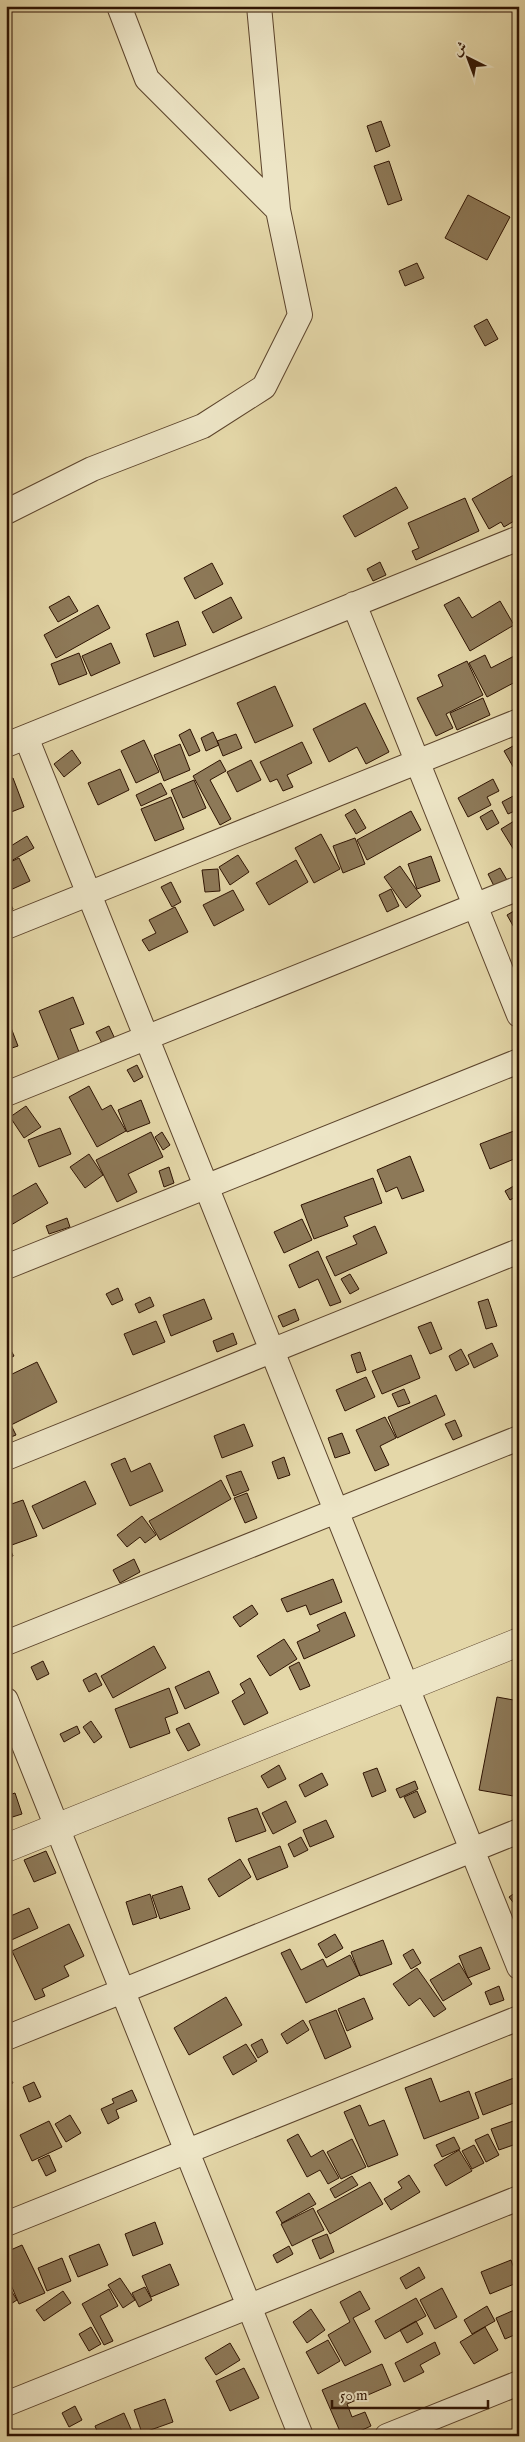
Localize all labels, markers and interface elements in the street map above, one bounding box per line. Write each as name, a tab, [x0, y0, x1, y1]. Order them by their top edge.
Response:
north arrow	[442, 32, 492, 82]
text: ش	[449, 38, 471, 60]
scale bar	[332, 2377, 489, 2409]
text: 50 m	[340, 2386, 368, 2405]

